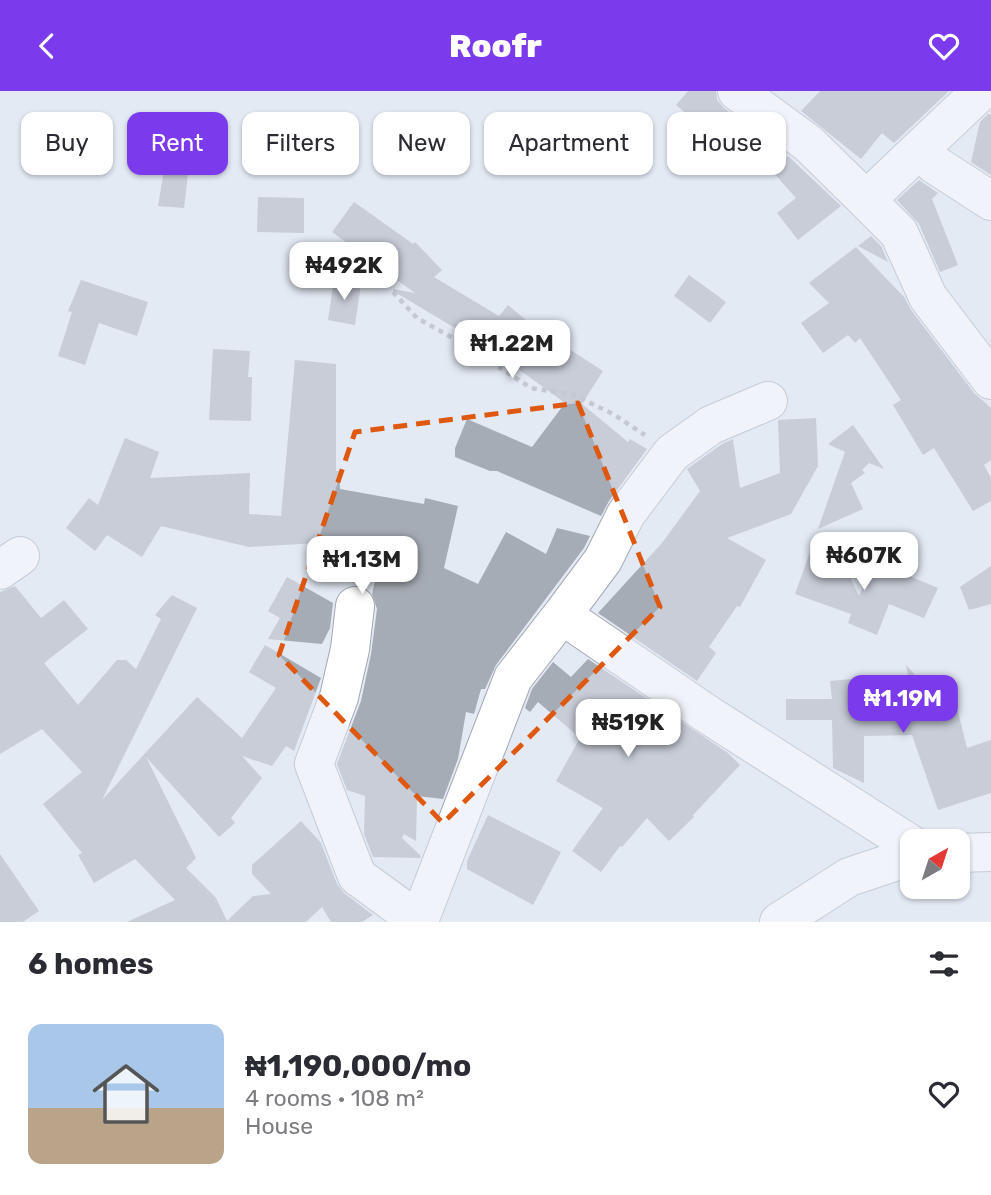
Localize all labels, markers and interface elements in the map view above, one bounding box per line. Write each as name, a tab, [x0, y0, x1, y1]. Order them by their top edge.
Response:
icon: back	[28, 27, 66, 65]
text: Roofr	[449, 27, 542, 65]
icon: heart	[925, 27, 963, 65]
chip: Buy	[21, 112, 113, 175]
chip: Rent	[127, 112, 228, 175]
chip: Filters	[242, 112, 359, 175]
chip: New	[373, 112, 470, 175]
chip: Apartment	[484, 112, 653, 175]
chip: House	[667, 112, 786, 175]
pin: ₦492K	[295, 243, 393, 302]
text: ₦492K	[305, 251, 383, 279]
pin: ₦1.22M	[455, 321, 569, 380]
text: ₦1.22M	[470, 329, 554, 357]
pin: ₦607K	[815, 533, 913, 592]
pin: ₦1.13M	[305, 537, 419, 596]
text: ₦607K	[826, 541, 902, 569]
text: ₦1.13M	[323, 545, 401, 573]
pin: ₦1.19M	[846, 675, 960, 735]
text: ₦1.19M	[864, 684, 942, 712]
pin: ₦519K	[579, 699, 677, 759]
text: ₦519K	[592, 708, 664, 736]
north arrow	[900, 829, 970, 899]
map controls	[900, 829, 970, 899]
icon: filters	[925, 945, 963, 983]
text: 6 homes	[28, 946, 154, 982]
text: ₦1,190,000/mo	[245, 1048, 471, 1084]
icon: home	[84, 1052, 168, 1136]
icon: heart	[925, 1075, 963, 1113]
text: 4 rooms · 108 m²	[245, 1084, 424, 1112]
text: House	[245, 1112, 313, 1140]

